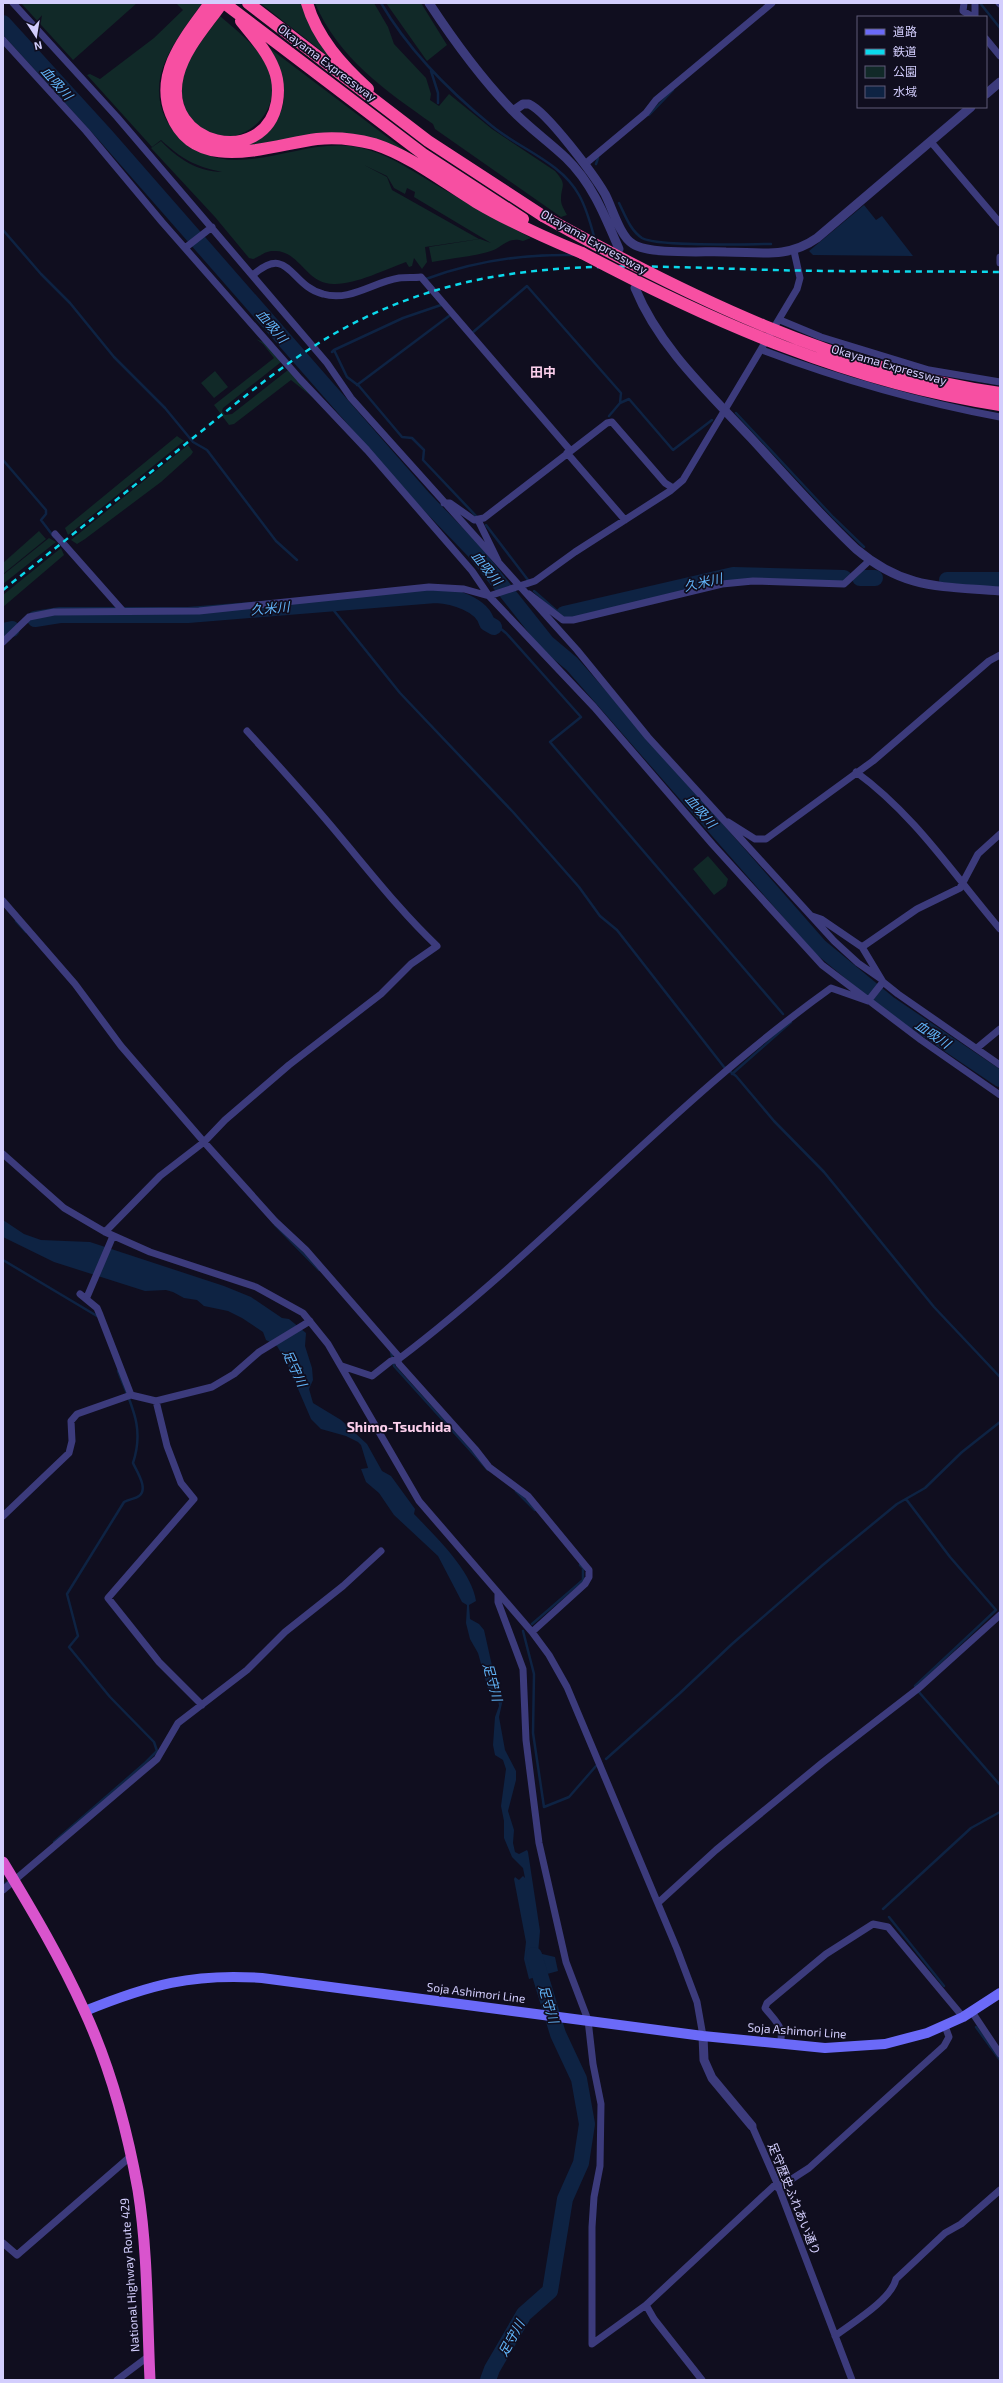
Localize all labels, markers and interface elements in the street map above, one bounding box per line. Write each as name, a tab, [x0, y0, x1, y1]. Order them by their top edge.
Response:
north arrow	[16, 16, 56, 56]
legend	[857, 16, 987, 108]
street label: Okayama Expressway	[276, 21, 380, 104]
text: 道路	[893, 24, 917, 38]
text: N	[33, 39, 43, 53]
text: 鉄道	[893, 44, 917, 58]
water label: 血吸川	[38, 63, 77, 104]
text: 公園	[893, 64, 917, 78]
text: 水域	[893, 84, 917, 98]
street label: Okayama Expressway	[539, 206, 651, 277]
water label: 血吸川	[253, 306, 292, 347]
street label: Okayama Expressway	[830, 341, 949, 387]
district label: 田中	[530, 364, 556, 380]
water label: 血吸川	[469, 548, 507, 590]
water label: 久米川	[682, 569, 726, 594]
water label: 久米川	[250, 598, 292, 618]
water label: 血吸川	[682, 791, 721, 832]
water label: 血吸川	[912, 1016, 955, 1053]
water label: 足守川	[280, 1347, 311, 1391]
district label: Shimo-Tsuchida	[347, 1418, 451, 1435]
water label: 足守川	[480, 1661, 506, 1705]
street label: Soja Ashimori Line	[426, 1979, 526, 2006]
water label: 足守川	[536, 1983, 563, 2027]
street label: Soja Ashimori Line	[747, 2020, 847, 2041]
street label: 足守歴史ふれあい通り	[766, 2140, 824, 2257]
street label: National Highway Route 429	[117, 2197, 141, 2353]
water label: 足守川	[495, 2315, 528, 2359]

